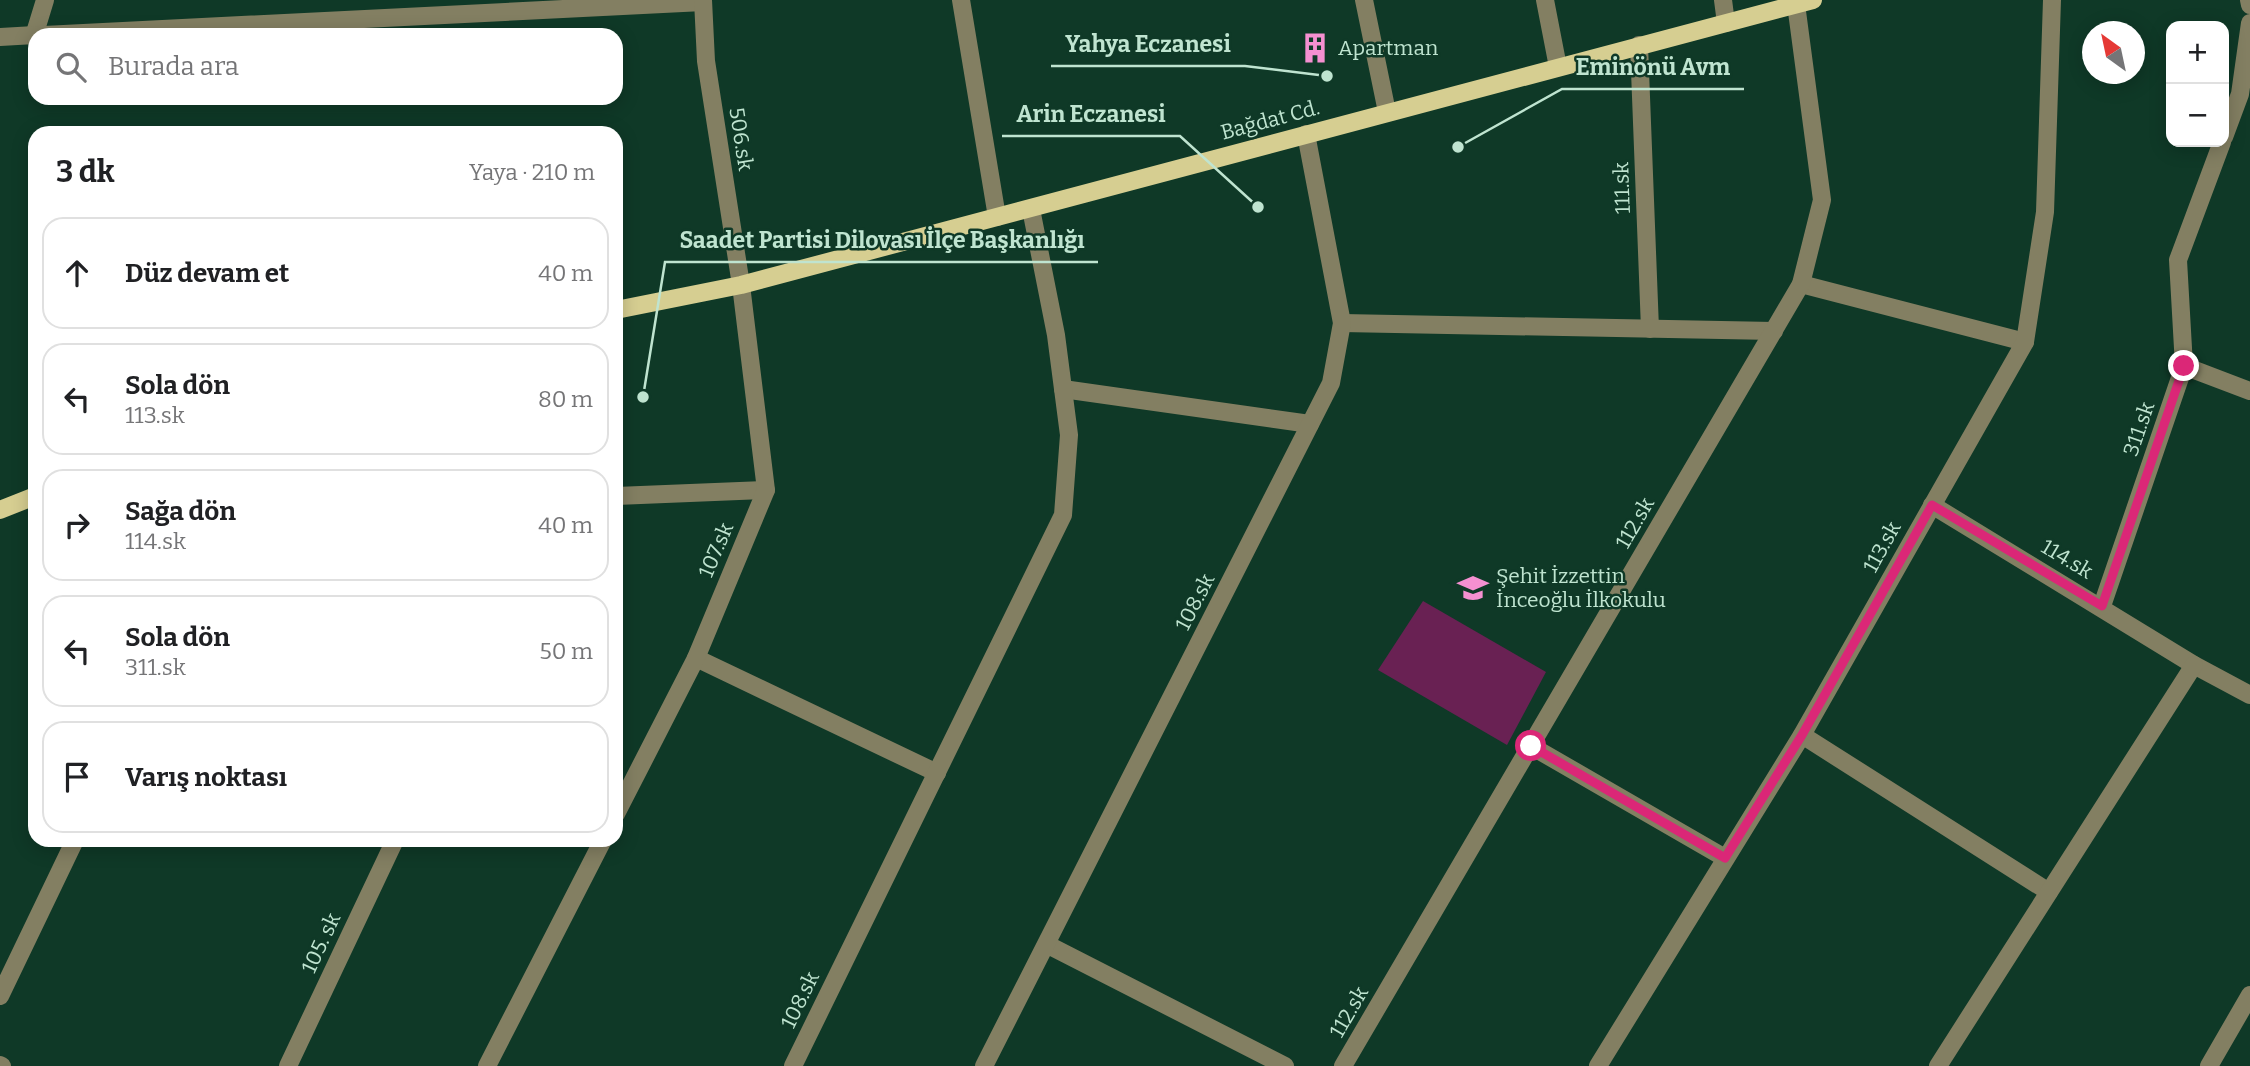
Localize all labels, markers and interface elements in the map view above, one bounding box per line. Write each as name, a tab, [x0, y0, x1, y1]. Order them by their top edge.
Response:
north arrow	[2082, 21, 2145, 84]
map controls	[2166, 21, 2229, 147]
button: +	[2166, 21, 2229, 84]
callout: Yahya Eczanesi	[1051, 22, 1245, 66]
search box	[28, 28, 623, 105]
text: Yahya Eczanesi	[1065, 30, 1231, 58]
building icon: Apartman	[1298, 31, 1332, 65]
place label: Apartman	[1338, 35, 1438, 61]
callout: Eminönü Avm	[1562, 45, 1744, 89]
icon: search	[52, 48, 90, 86]
text: Burada ara	[108, 51, 239, 82]
text: Eminönü Avm	[1576, 53, 1730, 81]
button: −	[2166, 84, 2229, 147]
callout: Arin Eczanesi	[1002, 92, 1180, 136]
street label: Bağdat Cd.	[1218, 94, 1322, 146]
text: Arin Eczanesi	[1016, 100, 1166, 128]
street label: 506.sk	[723, 106, 759, 172]
text: 3 dk	[56, 154, 115, 190]
text: Yaya · 210 m	[469, 158, 595, 186]
street label: 111.sk	[1608, 161, 1636, 214]
callout: Saadet Partisi Dilovası İlçe Başkanlığı	[665, 218, 1098, 262]
text: Saadet Partisi Dilovası İlçe Başkanlığı	[679, 226, 1085, 254]
icon: ahead	[58, 254, 96, 292]
text: Düz devam et	[125, 258, 289, 289]
text: 40 m	[538, 259, 593, 287]
route end	[2168, 350, 2199, 381]
text: Sola dön	[125, 370, 230, 401]
icon: left	[58, 380, 96, 418]
text: 80 m	[538, 385, 593, 413]
street label: 311.sk	[2118, 398, 2160, 459]
text: 113.sk	[125, 401, 185, 429]
street label: 112.sk	[1610, 493, 1660, 553]
text: Sağa dön	[125, 496, 236, 527]
icon: right	[58, 506, 96, 544]
text: 40 m	[538, 511, 593, 539]
street label: 113.sk	[1857, 517, 1907, 577]
street label: 107.sk	[693, 519, 739, 581]
text: 114.sk	[125, 527, 186, 555]
street label: 114.sk	[2036, 534, 2098, 585]
place label: Şehit İzzettin İnceoğlu İlkokulu	[1496, 563, 1666, 613]
street label: 108.sk	[1170, 569, 1220, 635]
school or university icon: Şehit İzzettin İnceoğlu İlkokulu	[1456, 571, 1490, 605]
text: Sola dön	[125, 622, 230, 653]
icon: left	[58, 632, 96, 670]
text: 50 m	[539, 637, 593, 665]
text: 311.sk	[125, 653, 186, 681]
route start	[1515, 730, 1546, 761]
icon: arrive	[58, 758, 96, 796]
text: Varış noktası	[125, 762, 287, 793]
street label: 105. sk	[296, 909, 346, 977]
street label: 108.sk	[775, 967, 825, 1033]
street label: 112.sk	[1324, 982, 1374, 1042]

